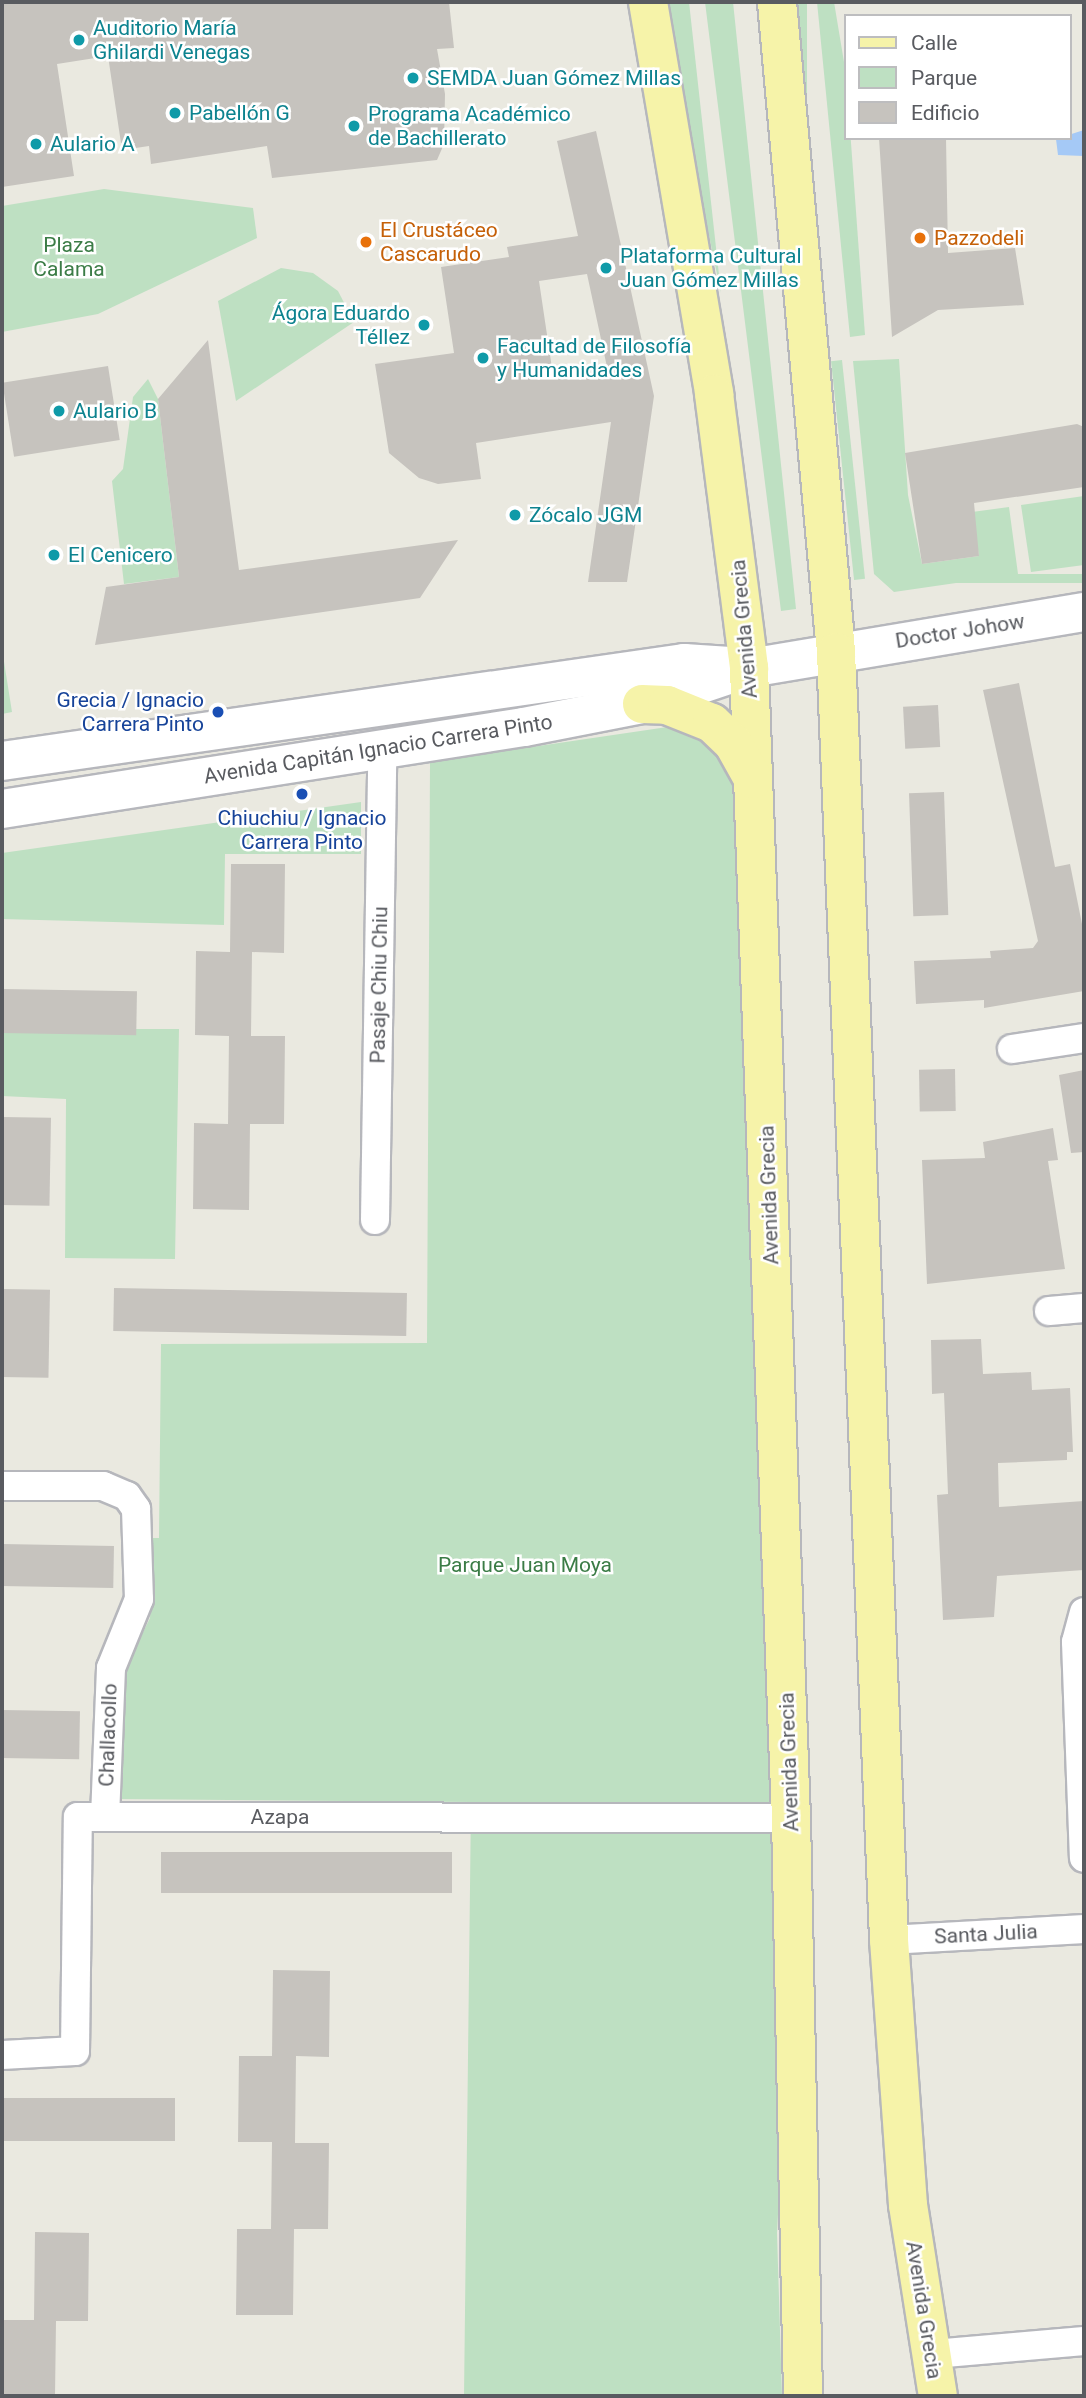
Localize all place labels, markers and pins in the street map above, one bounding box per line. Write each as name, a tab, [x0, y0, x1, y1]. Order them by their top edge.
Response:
place label: Auditorio María Ghilardi Venegas	[93, 15, 250, 65]
marker: Auditorio María Ghilardi Venegas	[71, 32, 87, 48]
place label: SEMDA Juan Gómez Millas	[427, 65, 681, 91]
marker: SEMDA Juan Gómez Millas	[405, 70, 421, 86]
place label: Pabellón G	[189, 100, 290, 126]
place label: Programa Académico de Bachillerato	[368, 101, 571, 151]
marker: Pabellón G	[167, 105, 183, 121]
marker: Programa Académico de Bachillerato	[346, 118, 362, 134]
place label: Aulario A	[50, 131, 135, 157]
marker: Aulario A	[28, 136, 44, 152]
place label: El Crustáceo Cascarudo	[380, 217, 498, 267]
place label: Pazzodeli	[934, 225, 1024, 251]
marker: Pazzodeli	[912, 230, 928, 246]
marker: El Crustáceo Cascarudo	[358, 234, 374, 250]
place label: Plataforma Cultural Juan Gómez Millas	[620, 243, 802, 293]
marker: Plataforma Cultural Juan Gómez Millas	[598, 260, 614, 276]
place label: Ágora Eduardo Téllez	[272, 300, 410, 350]
marker: Ágora Eduardo Téllez	[416, 317, 432, 333]
place label: Facultad de Filosofía y Humanidades	[497, 333, 691, 383]
marker: Facultad de Filosofía y Humanidades	[475, 350, 491, 366]
place label: Aulario B	[73, 398, 157, 424]
marker: Aulario B	[51, 403, 67, 419]
place label: Zócalo JGM	[529, 502, 642, 528]
marker: Zócalo JGM	[507, 507, 523, 523]
place label: El Cenicero	[68, 542, 173, 568]
marker: El Cenicero	[46, 547, 62, 563]
place label: Grecia / Ignacio Carrera Pinto	[56, 687, 204, 737]
marker: Grecia / Ignacio Carrera Pinto	[210, 704, 226, 720]
marker: Chiuchiu / Ignacio Carrera Pinto	[294, 786, 310, 802]
place label: Chiuchiu / Ignacio Carrera Pinto	[218, 805, 386, 855]

